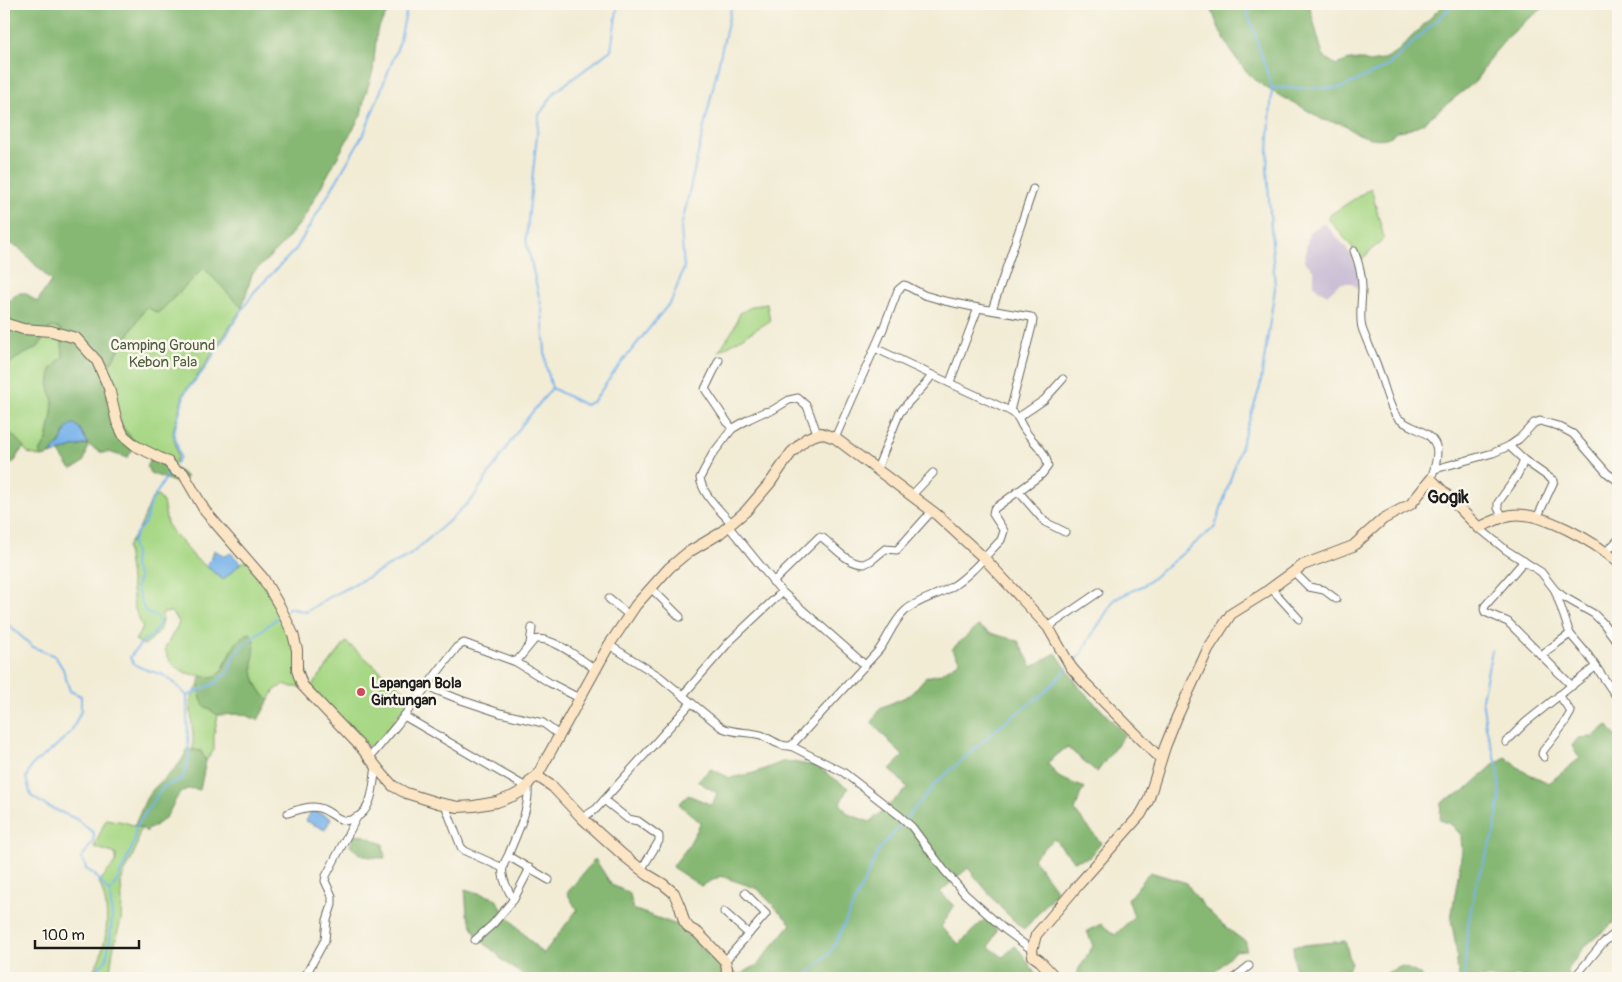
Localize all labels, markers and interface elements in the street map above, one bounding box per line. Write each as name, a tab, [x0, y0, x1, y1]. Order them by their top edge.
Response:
park label: Camping Ground Kebon Pala	[111, 336, 215, 372]
district label: Gogik	[1427, 486, 1469, 509]
place label: Lapangan Bola Gintungan	[371, 674, 461, 710]
marker: Lapangan Bola Gintungan	[355, 686, 367, 698]
scale bar	[35, 917, 139, 949]
text: 100 m	[42, 926, 85, 945]

